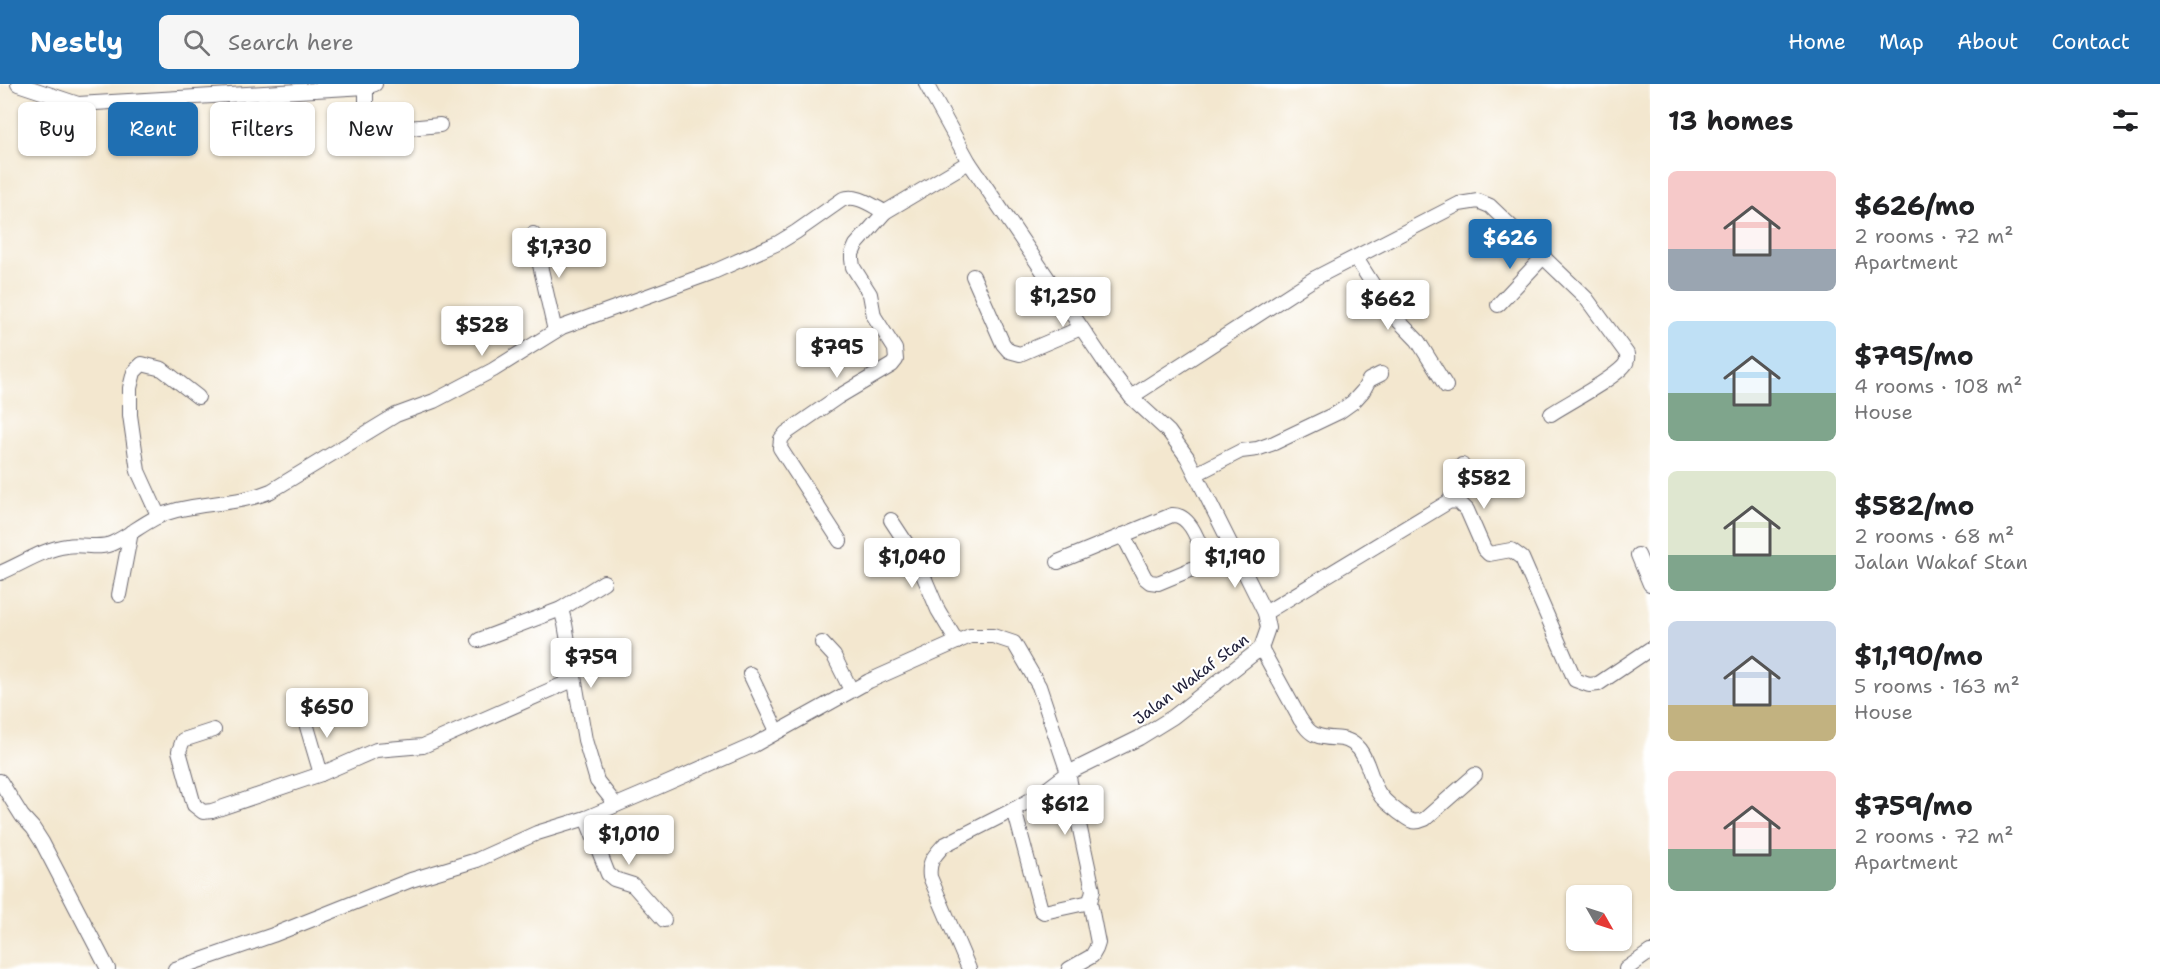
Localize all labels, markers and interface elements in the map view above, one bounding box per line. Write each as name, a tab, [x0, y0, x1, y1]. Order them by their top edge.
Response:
search box	[159, 15, 579, 69]
text: Nestly	[30, 23, 123, 61]
icon: search	[180, 26, 213, 59]
text: Search here	[228, 28, 354, 57]
text: Home	[1788, 28, 1846, 56]
text: Map	[1879, 28, 1924, 56]
text: About	[1957, 28, 2018, 56]
text: Contact	[2051, 28, 2130, 56]
chip: Buy	[18, 102, 96, 156]
chip: Rent	[108, 102, 198, 156]
chip: Filters	[210, 102, 315, 156]
chip: New	[327, 102, 414, 156]
text: 13 homes	[1668, 103, 1794, 138]
icon: filters	[2109, 104, 2142, 137]
text: $626/mo	[1854, 188, 1975, 223]
icon: home	[1716, 195, 1788, 267]
pin: $626	[1474, 219, 1546, 270]
text: 2 rooms · 72 m²	[1854, 223, 2013, 249]
text: $626	[1483, 225, 1537, 251]
pin: $1,730	[510, 228, 608, 279]
text: $1,730	[526, 234, 592, 260]
text: Apartment	[1854, 249, 1958, 275]
pin: $1,250	[1014, 277, 1112, 328]
pin: $662	[1352, 280, 1424, 331]
text: $1,250	[1030, 283, 1096, 309]
text: $662	[1360, 286, 1416, 312]
pin: $528	[446, 306, 518, 357]
text: $528	[455, 312, 509, 338]
pin: $795	[801, 328, 873, 379]
text: $795	[810, 334, 864, 360]
text: $795/mo	[1854, 338, 1974, 373]
icon: home	[1716, 345, 1788, 417]
text: 4 rooms · 108 m²	[1854, 373, 2023, 399]
text: House	[1854, 399, 1913, 425]
pin: $582	[1448, 459, 1520, 510]
text: $582	[1457, 465, 1511, 491]
text: $582/mo	[1854, 488, 1974, 523]
icon: home	[1716, 495, 1788, 567]
text: 2 rooms · 68 m²	[1854, 523, 2014, 549]
pin: $1,040	[863, 538, 961, 589]
pin: $1,190	[1186, 538, 1284, 589]
text: $1,040	[878, 544, 946, 570]
text: $1,190	[1204, 544, 1266, 570]
text: Jalan Wakaf Stan	[1854, 549, 2028, 575]
street label: Jalan Wakaf Stan	[1129, 629, 1253, 729]
pin: $759	[555, 638, 627, 689]
text: $1,190/mo	[1854, 638, 1983, 673]
text: $759	[565, 644, 617, 670]
icon: home	[1716, 645, 1788, 717]
text: 5 rooms · 163 m²	[1854, 673, 2020, 699]
pin: $650	[291, 688, 363, 739]
text: $650	[300, 694, 354, 720]
text: House	[1854, 699, 1913, 725]
pin: $612	[1029, 785, 1101, 836]
text: $759/mo	[1854, 788, 1973, 823]
text: $612	[1041, 791, 1089, 817]
icon: home	[1716, 795, 1788, 867]
pin: $1,010	[580, 815, 678, 866]
text: $1,010	[598, 821, 660, 847]
text: 2 rooms · 72 m²	[1854, 823, 2013, 849]
text: Apartment	[1854, 849, 1958, 875]
north arrow	[1566, 885, 1632, 951]
map controls	[1566, 885, 1632, 951]

